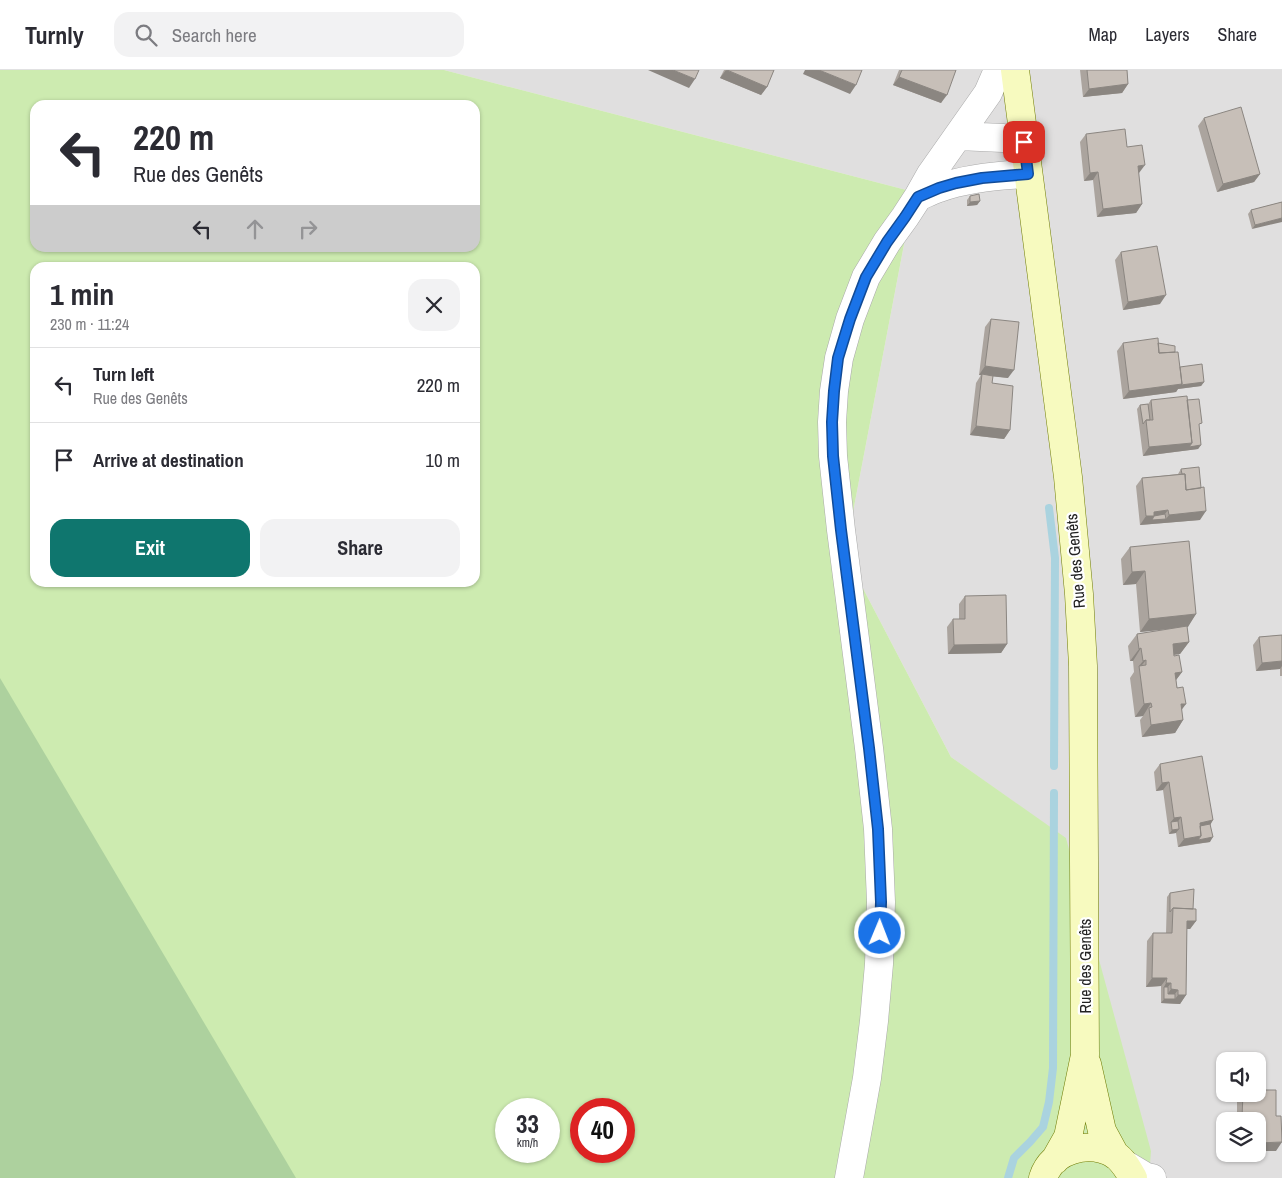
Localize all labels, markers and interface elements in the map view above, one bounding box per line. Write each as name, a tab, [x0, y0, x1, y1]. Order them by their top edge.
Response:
search box	[114, 12, 464, 57]
text: Turnly	[25, 19, 84, 51]
icon: search	[132, 21, 160, 49]
text: Search here	[172, 22, 257, 48]
text: Map	[1089, 22, 1117, 47]
text: Layers	[1145, 22, 1190, 47]
text: Share	[1218, 22, 1257, 47]
text: 220 m	[133, 114, 214, 161]
icon: left	[50, 120, 115, 185]
pin	[1003, 121, 1045, 163]
icon: arrive	[1010, 128, 1038, 156]
text: Rue des Genêts	[133, 159, 263, 189]
icon: left	[188, 215, 216, 243]
icon: ahead	[241, 215, 269, 243]
icon: right	[294, 215, 322, 243]
text: 1 min	[50, 274, 114, 314]
button: close	[408, 279, 460, 331]
text: 230 m · 11:24	[50, 313, 129, 335]
text: Turn left	[93, 361, 154, 387]
icon: left	[50, 371, 78, 399]
text: 220 m	[417, 372, 460, 398]
text: Rue des Genêts	[93, 387, 188, 409]
icon: arrive	[50, 446, 78, 474]
text: Arrive at destination	[93, 447, 244, 473]
text: 10 m	[425, 447, 460, 473]
street label: Rue des Genêts	[1060, 513, 1090, 609]
button: Exit	[50, 519, 250, 577]
button: Share	[260, 519, 460, 577]
position arrow	[853, 906, 905, 958]
street label: Rue des Genêts	[1074, 919, 1096, 1013]
map controls	[1216, 1052, 1266, 1162]
button: sound	[1216, 1052, 1266, 1102]
speed limit sign: 40	[570, 1098, 635, 1163]
text: 33	[516, 1107, 539, 1141]
button: layers	[1216, 1112, 1266, 1162]
text: km/h	[517, 1135, 538, 1151]

